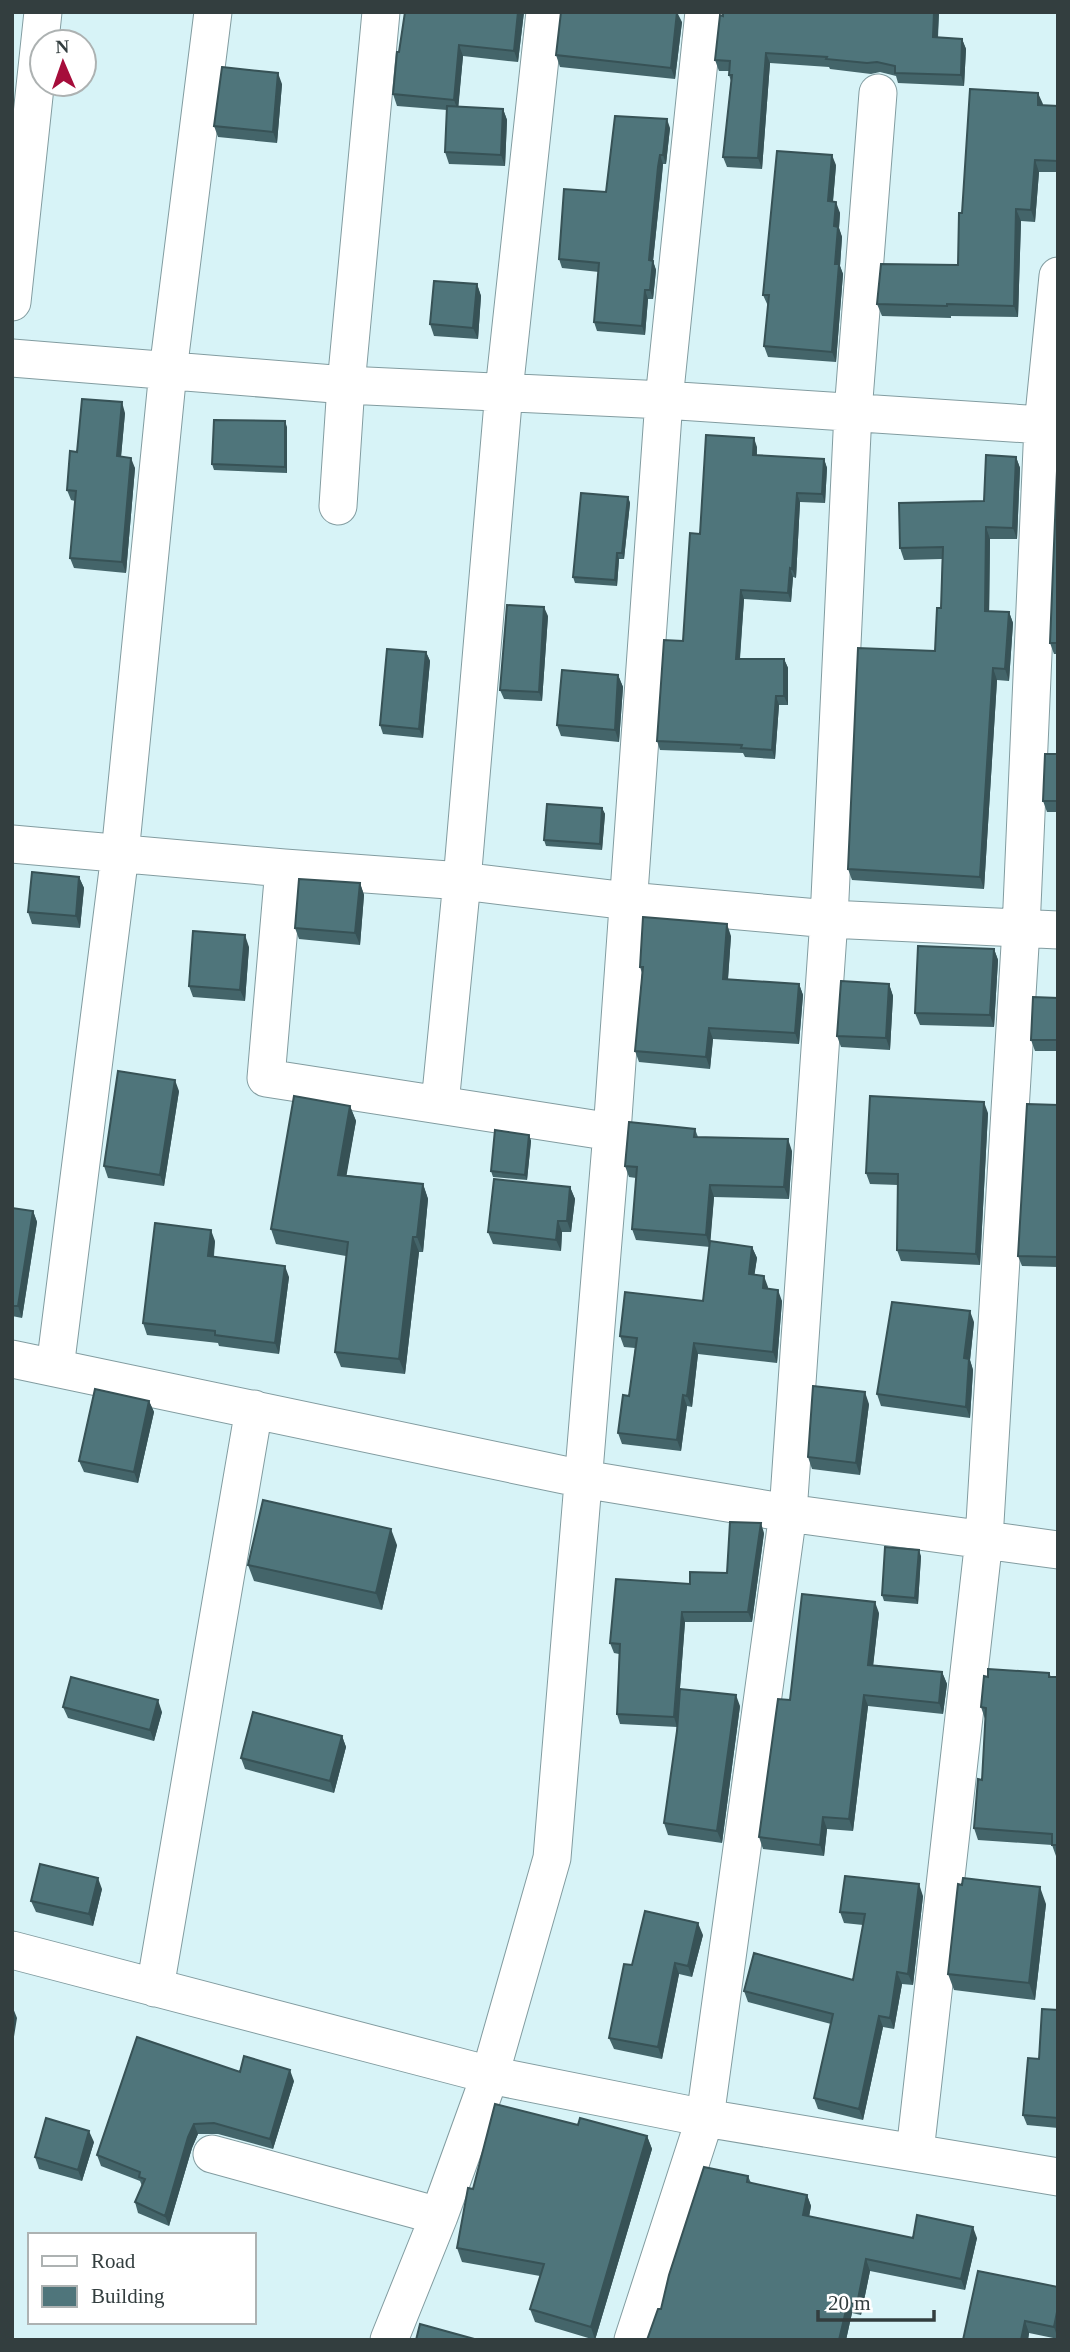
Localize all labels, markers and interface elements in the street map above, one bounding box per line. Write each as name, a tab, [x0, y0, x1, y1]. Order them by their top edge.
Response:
north arrow	[28, 28, 98, 98]
text: N	[55, 36, 70, 57]
legend	[28, 2233, 256, 2324]
text: Road	[91, 2249, 136, 2273]
scale bar	[818, 2278, 934, 2322]
text: Building	[91, 2284, 165, 2308]
text: 20 m	[828, 2291, 871, 2315]

